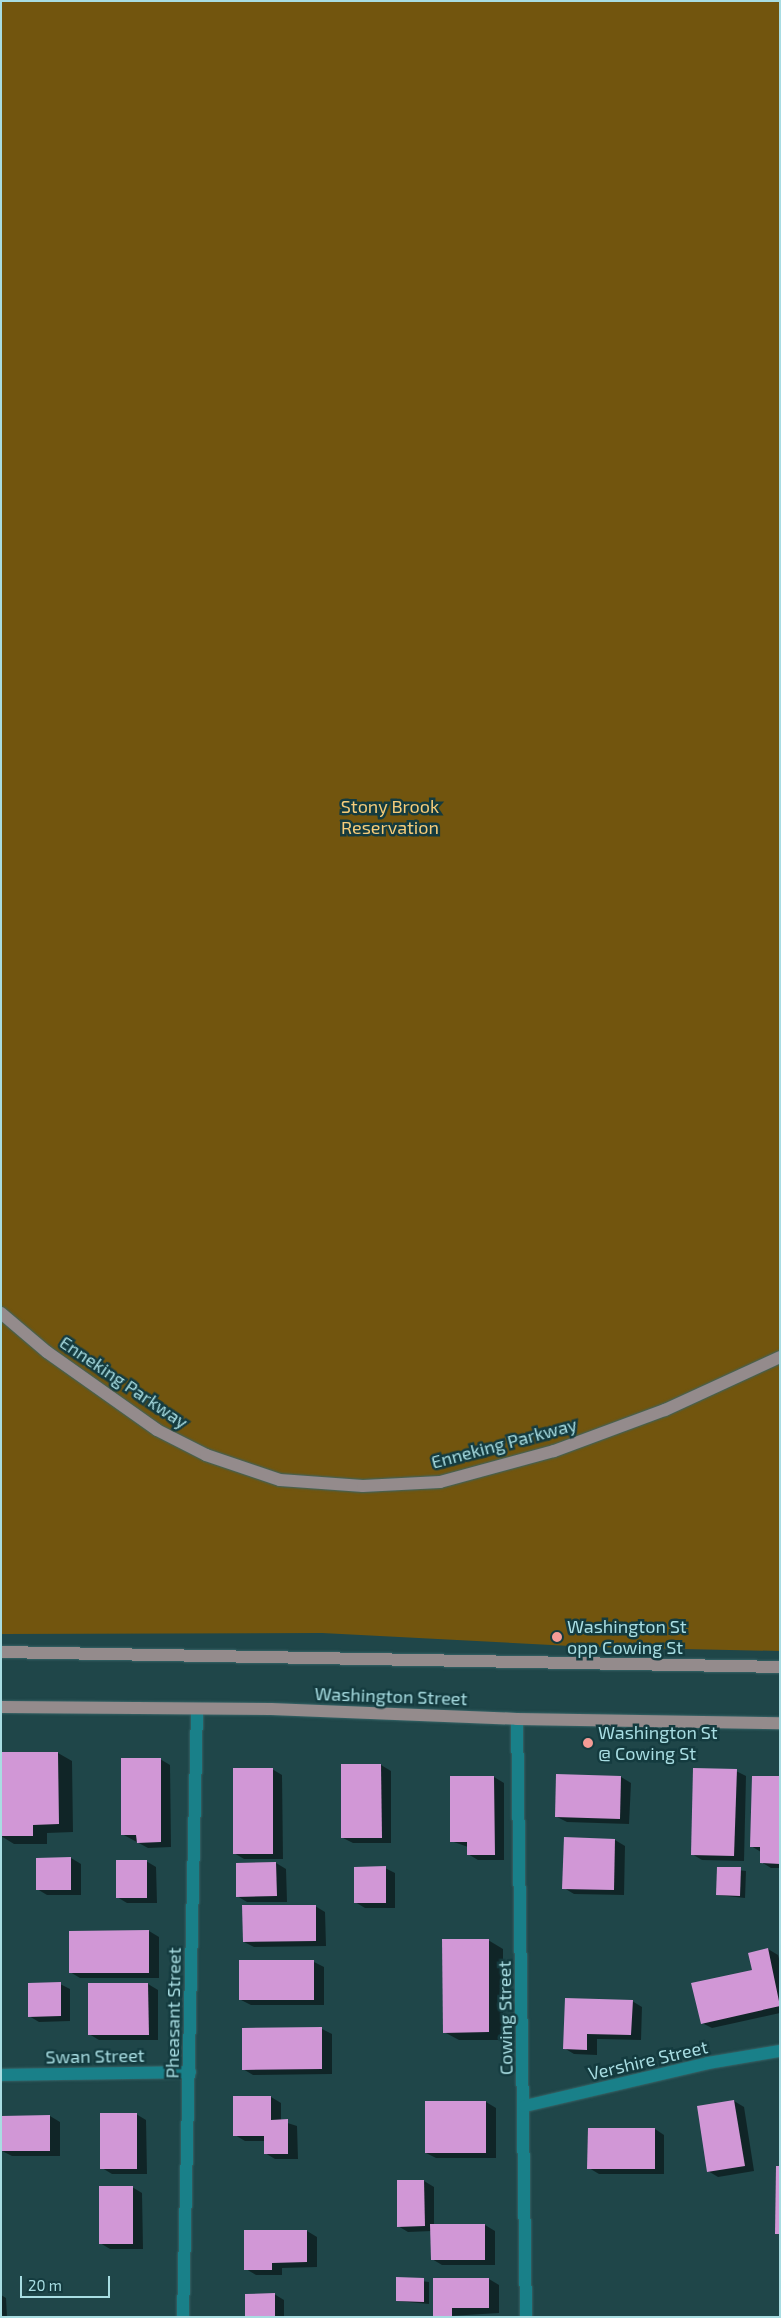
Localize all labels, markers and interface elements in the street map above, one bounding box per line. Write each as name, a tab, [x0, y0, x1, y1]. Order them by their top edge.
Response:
park label: Stony Brook Reservation	[341, 796, 439, 839]
street label: Enneking Parkway	[56, 1331, 192, 1433]
street label: Enneking Parkway	[429, 1413, 579, 1473]
place label: Washington St opp Cowing St	[567, 1616, 687, 1658]
marker: Washington St opp Cowing St	[551, 1631, 563, 1643]
street label: Washington Street	[314, 1683, 468, 1709]
place label: Washington St @ Cowing St	[598, 1722, 718, 1765]
marker: Washington St @ Cowing St	[582, 1737, 594, 1749]
street label: Pheasant Street	[161, 1947, 185, 2079]
street label: Cowing Street	[493, 1961, 517, 2075]
street label: Vershire Street	[586, 2036, 710, 2084]
street label: Swan Street	[45, 2044, 145, 2068]
scale bar	[22, 2266, 112, 2298]
text: 20 m	[28, 2276, 62, 2294]

